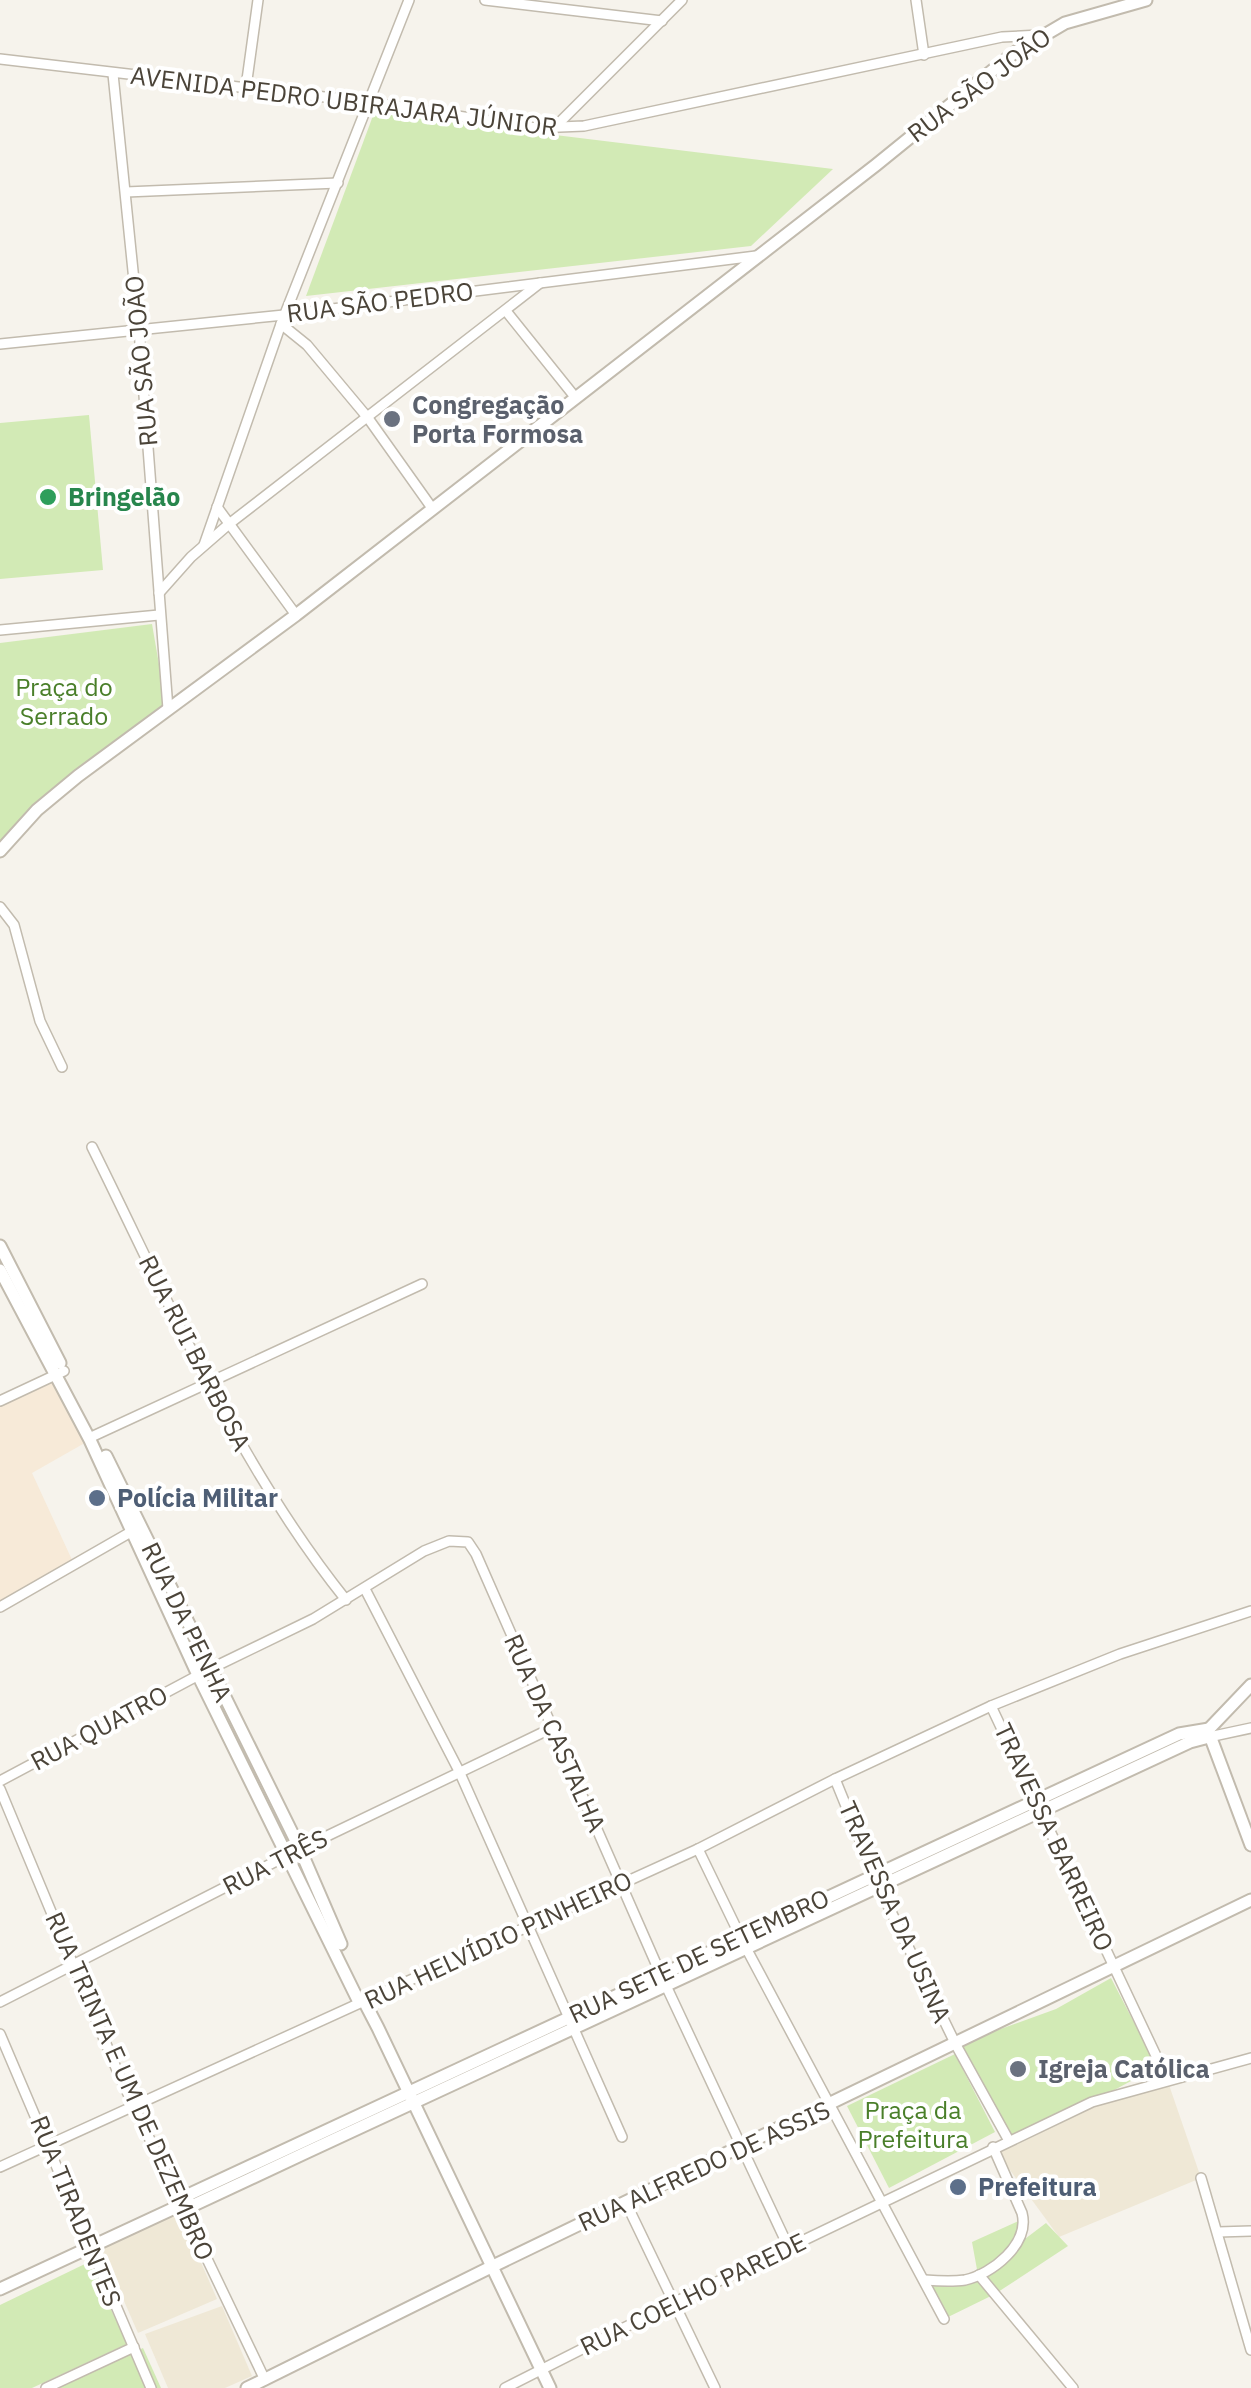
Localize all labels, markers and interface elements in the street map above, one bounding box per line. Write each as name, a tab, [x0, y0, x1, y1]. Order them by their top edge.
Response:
street label: RUA SÃO JOÃO	[900, 20, 1057, 149]
street label: AVENIDA PEDRO UBIRAJARA JÚNIOR	[129, 58, 559, 143]
street label: RUA SÃO JOÃO	[117, 274, 164, 448]
street label: RUA SÃO PEDRO	[285, 274, 475, 329]
place label: Congregação Porta Formosa	[412, 388, 583, 450]
marker: Congregação Porta Formosa	[381, 408, 403, 430]
place label: Bringelão	[68, 480, 180, 513]
marker: Bringelão	[37, 486, 59, 508]
park label: Praça do Serrado	[15, 670, 113, 732]
street label: RUA RUI BARBOSA	[132, 1249, 259, 1456]
place label: Polícia Militar	[117, 1481, 278, 1514]
marker: Polícia Militar	[86, 1487, 108, 1509]
street label: RUA DA PENHA	[135, 1536, 240, 1707]
street label: RUA DA CASTALHA	[497, 1629, 614, 1837]
street label: RUA QUATRO	[24, 1678, 173, 1778]
street label: TRAVESSA BARREIRO	[987, 1717, 1122, 1956]
street label: TRAVESSA DA USINA	[832, 1796, 959, 2028]
street label: RUA TRÊS	[217, 1821, 333, 1902]
street label: RUA HELVÍDIO PINHEIRO	[359, 1863, 637, 2016]
street label: RUA SETE DE SETEMBRO	[563, 1881, 834, 2030]
street label: RUA TRINTA E UM DE DEZEMBRO	[38, 1906, 222, 2265]
place label: Igreja Católica	[1038, 2052, 1210, 2085]
marker: Igreja Católica	[1007, 2058, 1029, 2080]
street label: RUA ALFREDO DE ASSIS	[573, 2093, 835, 2238]
park label: Praça da Prefeitura	[857, 2093, 969, 2155]
street label: RUA TIRADENTES	[23, 2111, 130, 2311]
place label: Prefeitura	[978, 2170, 1097, 2203]
marker: Prefeitura	[947, 2176, 969, 2198]
street label: RUA COELHO PAREDE	[574, 2224, 811, 2363]

